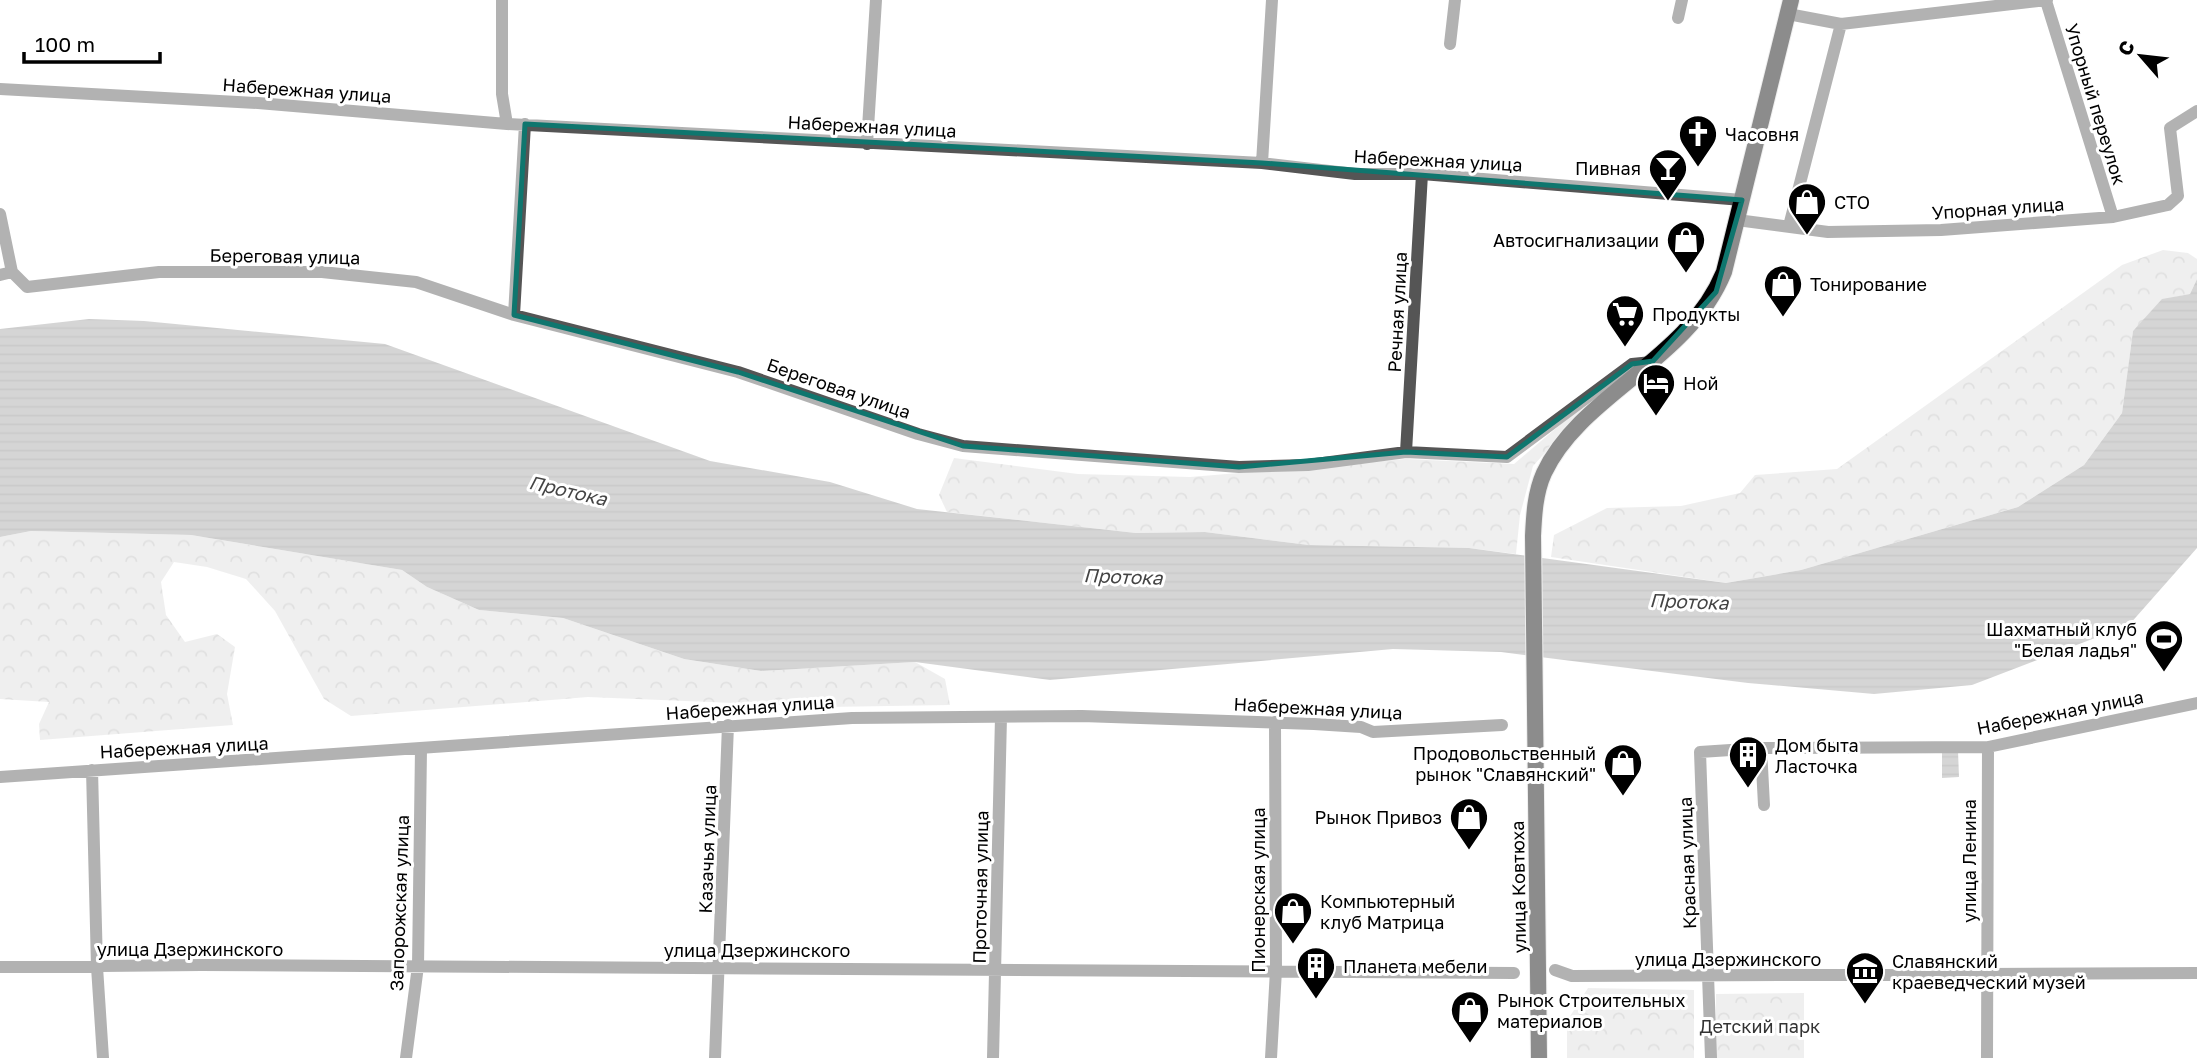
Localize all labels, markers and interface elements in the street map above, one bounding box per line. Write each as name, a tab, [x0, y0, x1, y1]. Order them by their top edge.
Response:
scale bar	[24, 21, 161, 65]
street label: Упорный переулок	[2061, 21, 2131, 187]
north arrow	[2106, 21, 2176, 91]
text: 100 m	[35, 31, 95, 57]
text: С	[2112, 36, 2139, 59]
street label: Набережная улица	[222, 73, 392, 107]
street label: Набережная улица	[787, 111, 957, 141]
church icon: Часовня	[1677, 113, 1719, 168]
place label: Часовня	[1725, 123, 1799, 145]
street label: Набережная улица	[1353, 145, 1523, 175]
bar icon: Пивная	[1647, 147, 1689, 202]
place label: Пивная	[1575, 157, 1641, 179]
shop icon: СТО	[1786, 181, 1828, 236]
place label: СТО	[1834, 191, 1870, 213]
street label: Упорная улица	[1931, 192, 2065, 224]
shop icon: Автосигнализации	[1665, 219, 1707, 274]
place label: Автосигнализации	[1493, 229, 1659, 251]
street label: Береговая улица	[209, 244, 361, 268]
street label: Речная улица	[1383, 251, 1411, 373]
shop icon: Тонирование	[1762, 263, 1804, 318]
place label: Тонирование	[1810, 273, 1927, 295]
supermarket icon: Продукты	[1604, 293, 1646, 348]
place label: Продукты	[1652, 303, 1740, 325]
street label: Береговая улица	[764, 353, 914, 423]
hotel icon: Ной	[1635, 362, 1677, 417]
place label: Ной	[1683, 372, 1718, 394]
water label: Протока	[527, 470, 610, 510]
water label: Протока	[1083, 563, 1164, 589]
water label: Протока	[1649, 588, 1730, 614]
place label: Шахматный клуб "Белая ладья"	[1986, 618, 2137, 661]
sports icon: Шахматный клуб "Белая ладья"	[2143, 618, 2185, 673]
street label: Набережная улица	[1975, 685, 2145, 739]
street label: Набережная улица	[665, 690, 835, 724]
street label: Набережная улица	[1233, 693, 1403, 723]
street label: Набережная улица	[99, 732, 269, 762]
building icon: Дом быта Ласточка	[1727, 734, 1769, 789]
place label: Дом быта Ласточка	[1775, 734, 1859, 777]
place label: Продовольственный рынок "Славянский"	[1413, 742, 1596, 785]
shop icon: Продовольственный рынок "Славянский"	[1602, 742, 1644, 797]
street label: Казачья улица	[694, 784, 720, 914]
shop icon: Рынок Привоз	[1448, 796, 1490, 851]
street label: Красная улица	[1674, 797, 1700, 929]
street label: улица Ленина	[1958, 799, 1980, 923]
place label: Рынок Привоз	[1314, 806, 1442, 828]
street label: Пионерская улица	[1247, 807, 1269, 973]
street label: Проточная улица	[968, 810, 992, 964]
street label: Запорожская улица	[385, 814, 413, 992]
street label: улица Ковтюха	[1506, 821, 1530, 953]
shop icon: Компьютерный клуб Матрица	[1272, 890, 1314, 945]
place label: Компьютерный клуб Матрица	[1320, 890, 1455, 933]
street label: улица Дзержинского	[97, 938, 283, 960]
street label: улица Дзержинского	[664, 939, 850, 961]
building icon: Планета мебели	[1295, 945, 1337, 1000]
street label: улица Дзержинского	[1635, 948, 1821, 970]
museum icon: Славянский краеведческий музей	[1844, 950, 1886, 1005]
place label: Славянский краеведческий музей	[1892, 950, 2086, 993]
place label: Планета мебели	[1343, 955, 1487, 977]
shop icon: Рынок Строительных материалов	[1449, 989, 1491, 1044]
place label: Рынок Строительных материалов	[1497, 989, 1685, 1032]
park label: Детский парк	[1700, 1015, 1820, 1037]

